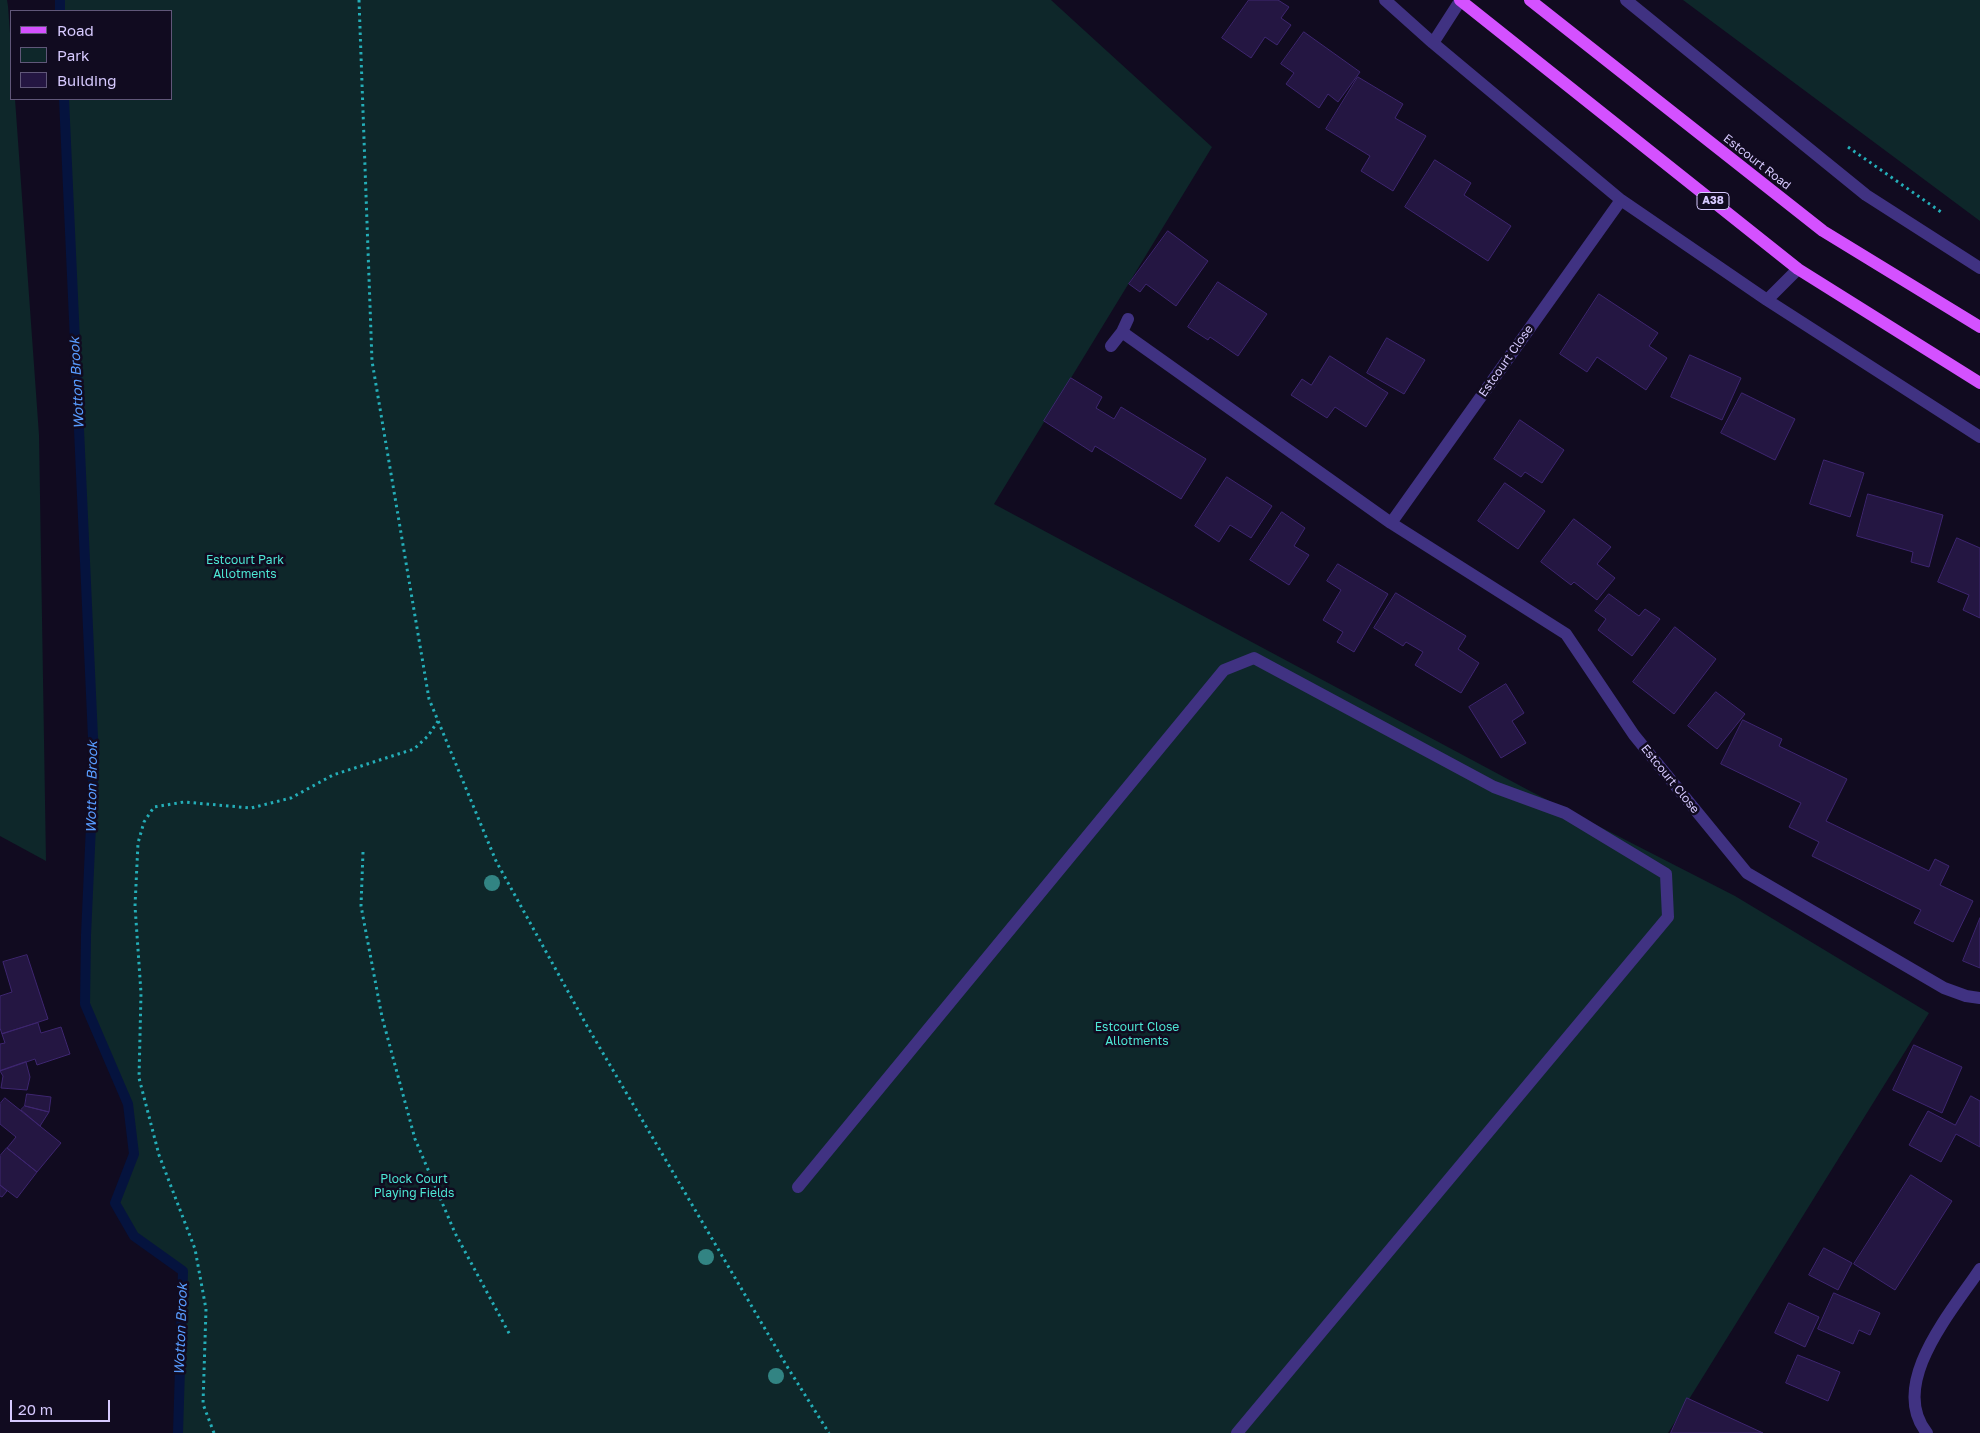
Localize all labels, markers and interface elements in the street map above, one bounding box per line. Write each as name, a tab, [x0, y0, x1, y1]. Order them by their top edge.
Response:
legend	[10, 10, 172, 100]
text: Road	[57, 21, 94, 39]
text: Park	[57, 46, 89, 64]
text: Building	[57, 71, 117, 89]
street label: Estcourt Road	[1720, 131, 1794, 193]
road number: A38	[1697, 192, 1729, 210]
street label: Estcourt Close	[1476, 322, 1536, 400]
water label: Wotton Brook	[66, 336, 88, 430]
park label: Estcourt Park Allotments	[206, 553, 284, 581]
water label: Wotton Brook	[83, 741, 101, 833]
street label: Estcourt Close	[1638, 742, 1702, 816]
park label: Estcourt Close Allotments	[1095, 1020, 1179, 1048]
park label: Plock Court Playing Fields	[374, 1172, 454, 1200]
water label: Wotton Brook	[171, 1283, 191, 1375]
scale bar	[12, 1390, 112, 1422]
text: 20 m	[18, 1400, 53, 1418]

